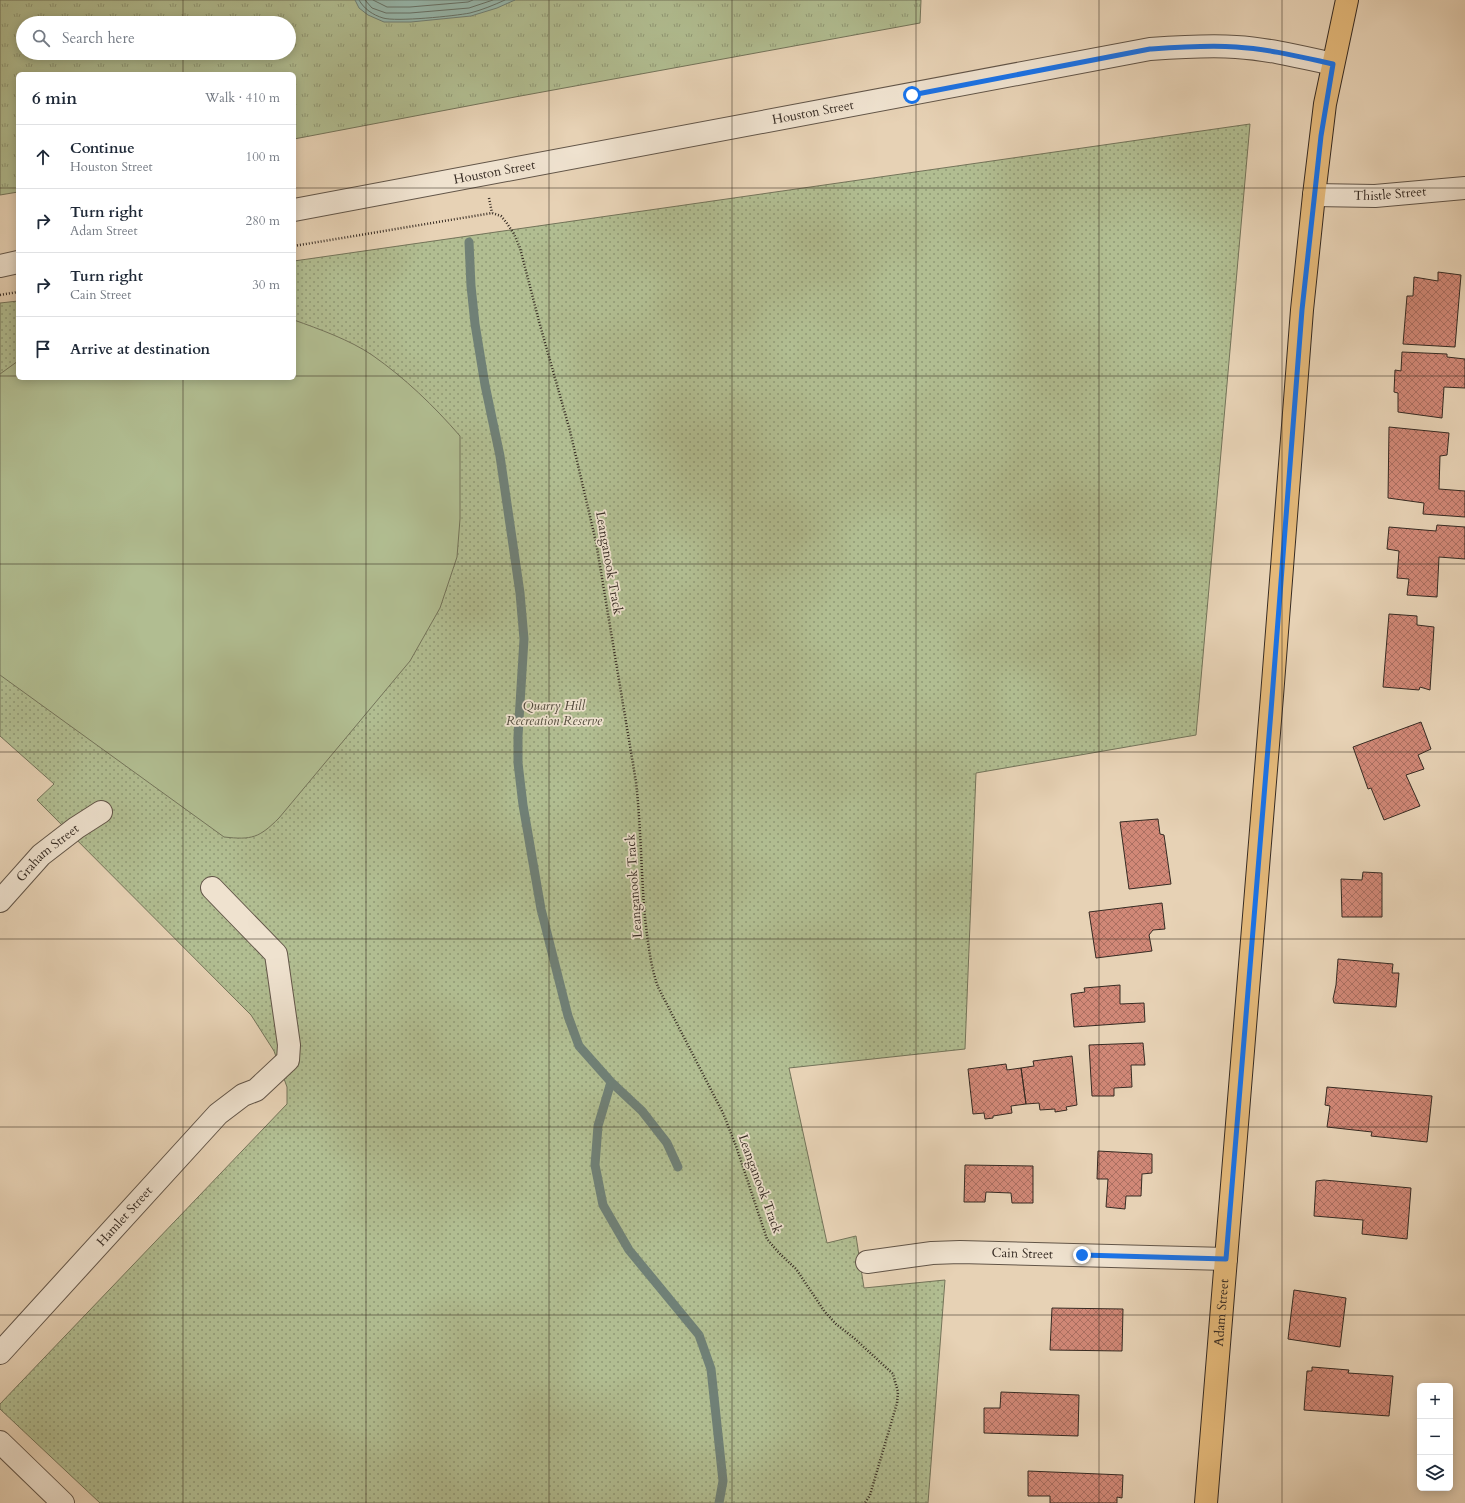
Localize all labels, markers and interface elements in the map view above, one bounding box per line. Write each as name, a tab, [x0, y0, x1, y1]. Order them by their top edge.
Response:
search box	[16, 16, 296, 60]
icon: search	[30, 27, 52, 49]
text: Search here	[62, 28, 135, 48]
route start	[903, 86, 921, 104]
text: 6 min	[32, 87, 77, 110]
text: Walk · 410 m	[205, 89, 280, 107]
street label: Houston Street	[771, 96, 855, 129]
text: Continue	[70, 138, 135, 158]
icon: ahead	[32, 146, 54, 168]
text: 100 m	[246, 148, 280, 166]
street label: Houston Street	[452, 156, 537, 189]
text: Houston Street	[70, 158, 153, 176]
street label: Thistle Street	[1353, 182, 1427, 205]
text: Turn right	[70, 202, 143, 222]
icon: right	[32, 210, 54, 232]
text: 280 m	[246, 212, 280, 230]
text: Adam Street	[70, 222, 138, 240]
text: Turn right	[70, 266, 143, 286]
icon: right	[32, 274, 54, 296]
text: 30 m	[252, 276, 280, 294]
text: Cain Street	[70, 286, 131, 304]
icon: arrive	[32, 338, 54, 360]
text: Arrive at destination	[70, 339, 210, 359]
street label: Leanganook Track	[591, 510, 627, 616]
park label: Quarry Hill Recreation Reserve	[506, 697, 603, 730]
street label: Graham Street	[12, 820, 83, 886]
street label: Leanganook Track	[621, 833, 647, 939]
street label: Leanganook Track	[734, 1132, 786, 1236]
street label: Hamlet Street	[93, 1182, 157, 1250]
street label: Cain Street	[991, 1244, 1053, 1263]
route end	[1073, 1246, 1091, 1264]
street label: Adam Street	[1210, 1278, 1233, 1347]
map controls	[1417, 1383, 1453, 1491]
button: +	[1417, 1383, 1453, 1419]
button: −	[1417, 1419, 1453, 1455]
button: layers	[1417, 1455, 1453, 1491]

